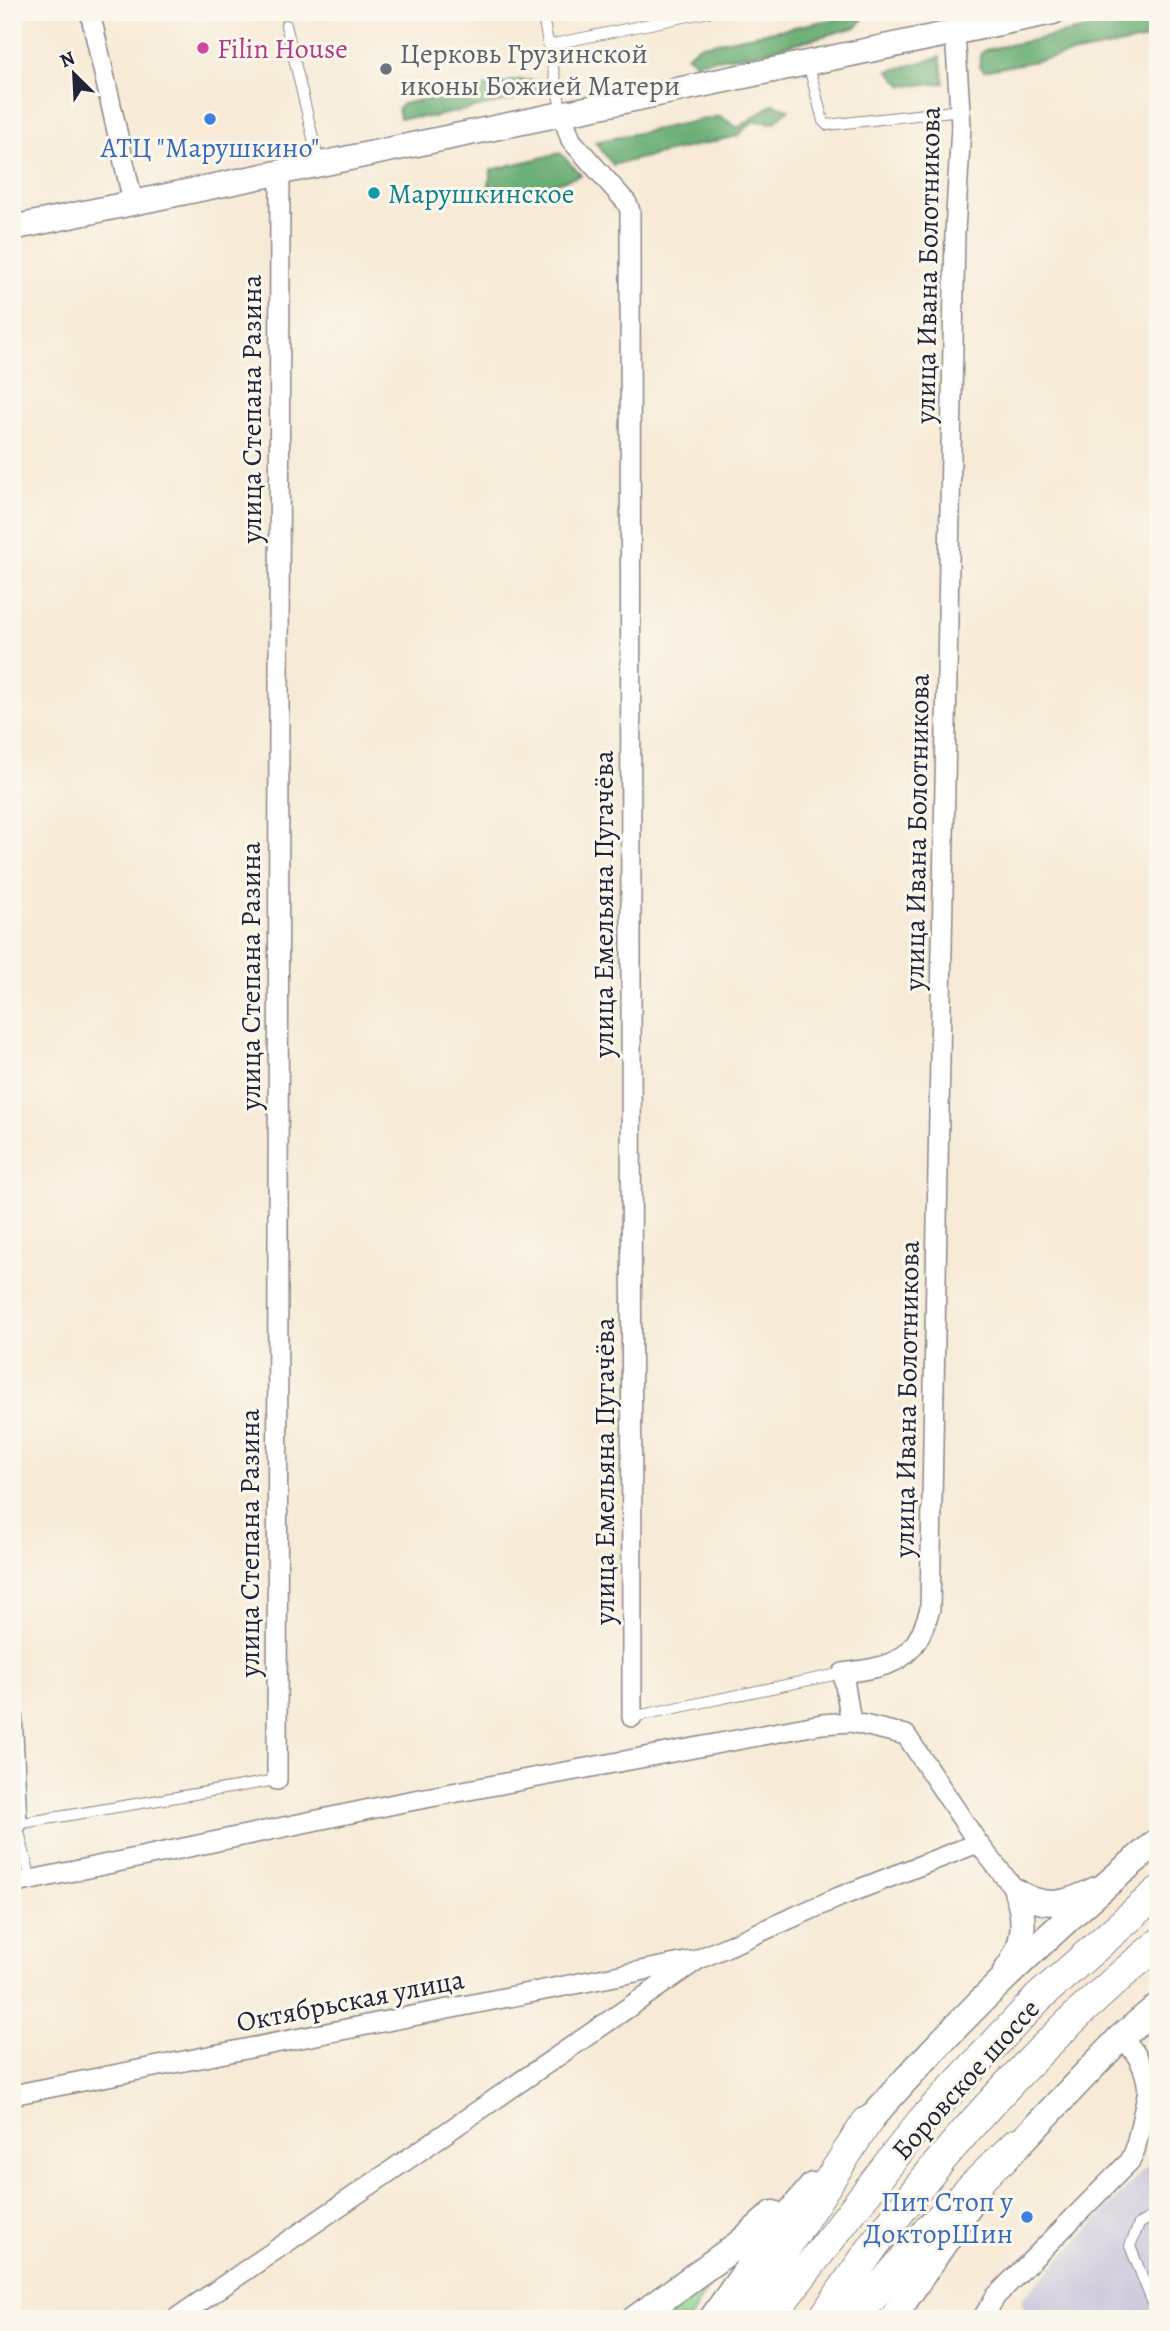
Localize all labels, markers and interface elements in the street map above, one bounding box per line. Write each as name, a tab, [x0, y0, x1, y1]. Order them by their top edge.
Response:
place label: Filin House	[217, 30, 348, 68]
place label: Церковь Грузинской иконы Божией Матери	[400, 35, 680, 105]
north arrow	[38, 38, 108, 108]
marker: Filin House	[195, 40, 211, 56]
text: N	[56, 45, 79, 74]
marker: Церковь Грузинской иконы Божией Матери	[378, 61, 394, 77]
street label: улица Ивана Болотникова	[906, 106, 950, 425]
marker: АТЦ "Марушкино"	[202, 111, 218, 127]
place label: АТЦ "Марушкино"	[100, 129, 319, 167]
place label: Марушкинское	[388, 175, 574, 213]
marker: Марушкинское	[366, 185, 382, 201]
street label: улица Степана Разина	[233, 275, 271, 544]
street label: улица Ивана Болотникова	[895, 673, 939, 992]
street label: улица Емельяна Пугачёва	[585, 750, 623, 1059]
street label: улица Степана Разина	[232, 842, 270, 1111]
street label: улица Ивана Болотникова	[885, 1240, 929, 1559]
street label: улица Емельяна Пугачёва	[586, 1317, 624, 1626]
street label: улица Степана Разина	[231, 1409, 269, 1678]
street label: Октябрьская улица	[233, 1960, 467, 2042]
street label: Боровское шоссе	[883, 1991, 1048, 2169]
place label: Пит Стоп у ДокторШин	[863, 2183, 1013, 2253]
marker: Пит Стоп у ДокторШин	[1019, 2209, 1035, 2225]

